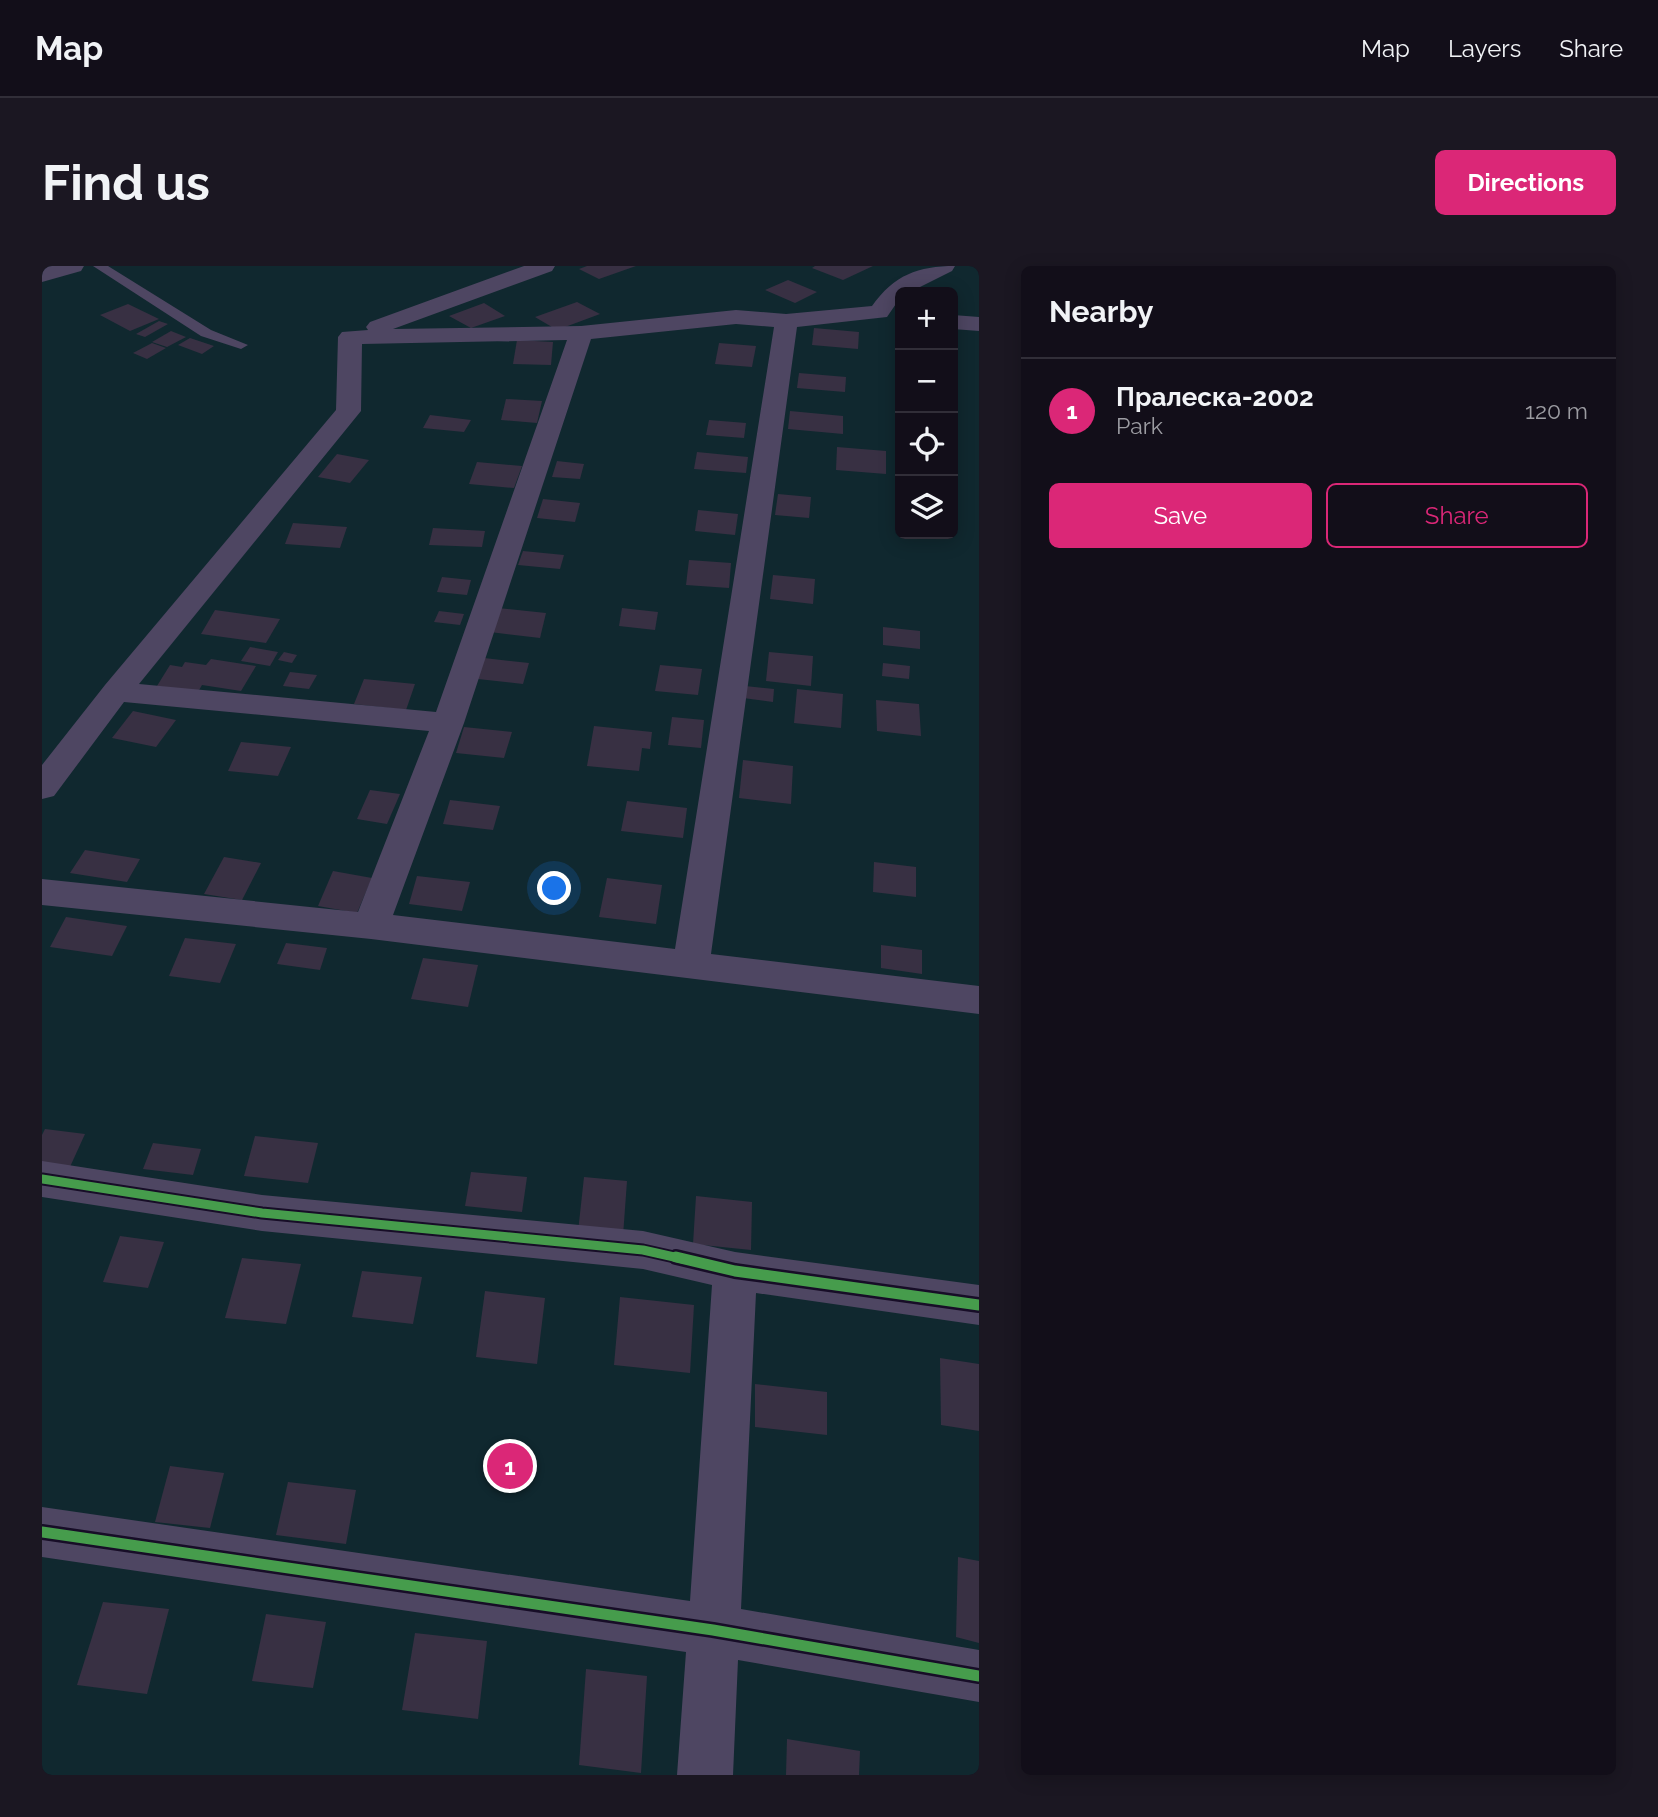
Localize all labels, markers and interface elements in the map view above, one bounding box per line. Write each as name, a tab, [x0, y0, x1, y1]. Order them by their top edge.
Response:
text: Map	[35, 29, 103, 68]
text: Map	[1361, 34, 1410, 63]
text: Layers	[1448, 34, 1521, 63]
text: Share	[1559, 34, 1623, 63]
button: Directions	[1435, 150, 1616, 215]
text: Find us	[42, 154, 210, 211]
map controls	[895, 287, 958, 539]
button: +	[895, 287, 958, 350]
text: Nearby	[1049, 294, 1153, 329]
button: −	[895, 350, 958, 413]
text: Пралеска-2002	[1116, 382, 1314, 412]
text: 1	[1066, 397, 1078, 424]
text: 120 m	[1525, 397, 1588, 424]
text: Park	[1116, 412, 1163, 439]
button: locate	[895, 413, 958, 476]
button: layers	[895, 476, 958, 539]
button: Save	[1049, 483, 1312, 548]
button: Share	[1326, 483, 1588, 548]
your location	[537, 871, 571, 905]
pin: 1	[487, 1440, 533, 1492]

